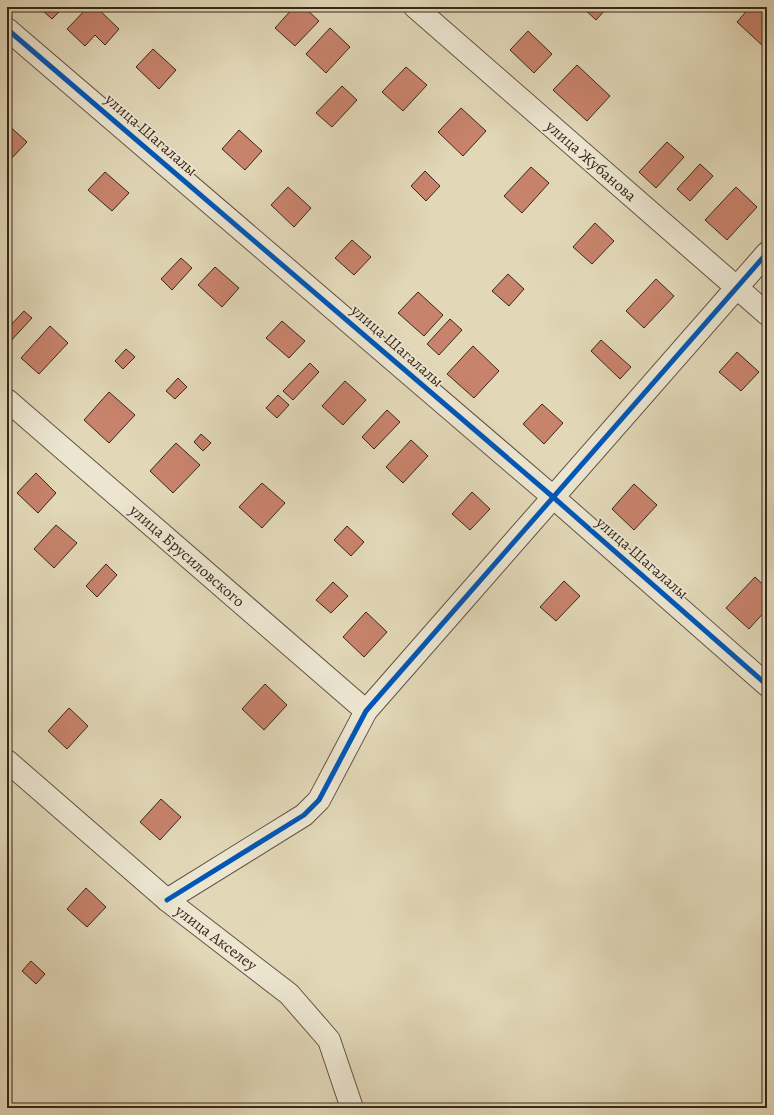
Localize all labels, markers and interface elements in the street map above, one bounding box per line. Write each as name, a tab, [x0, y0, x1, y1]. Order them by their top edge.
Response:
street label: улица Шагалалы	[99, 88, 202, 181]
street label: улица Жубанова	[540, 115, 642, 207]
street label: улица Шагалалы	[345, 299, 448, 392]
street label: улица Брусиловского	[124, 499, 249, 612]
street label: улица Шагалалы	[590, 511, 693, 604]
street label: улица Акселеу	[170, 899, 262, 977]

